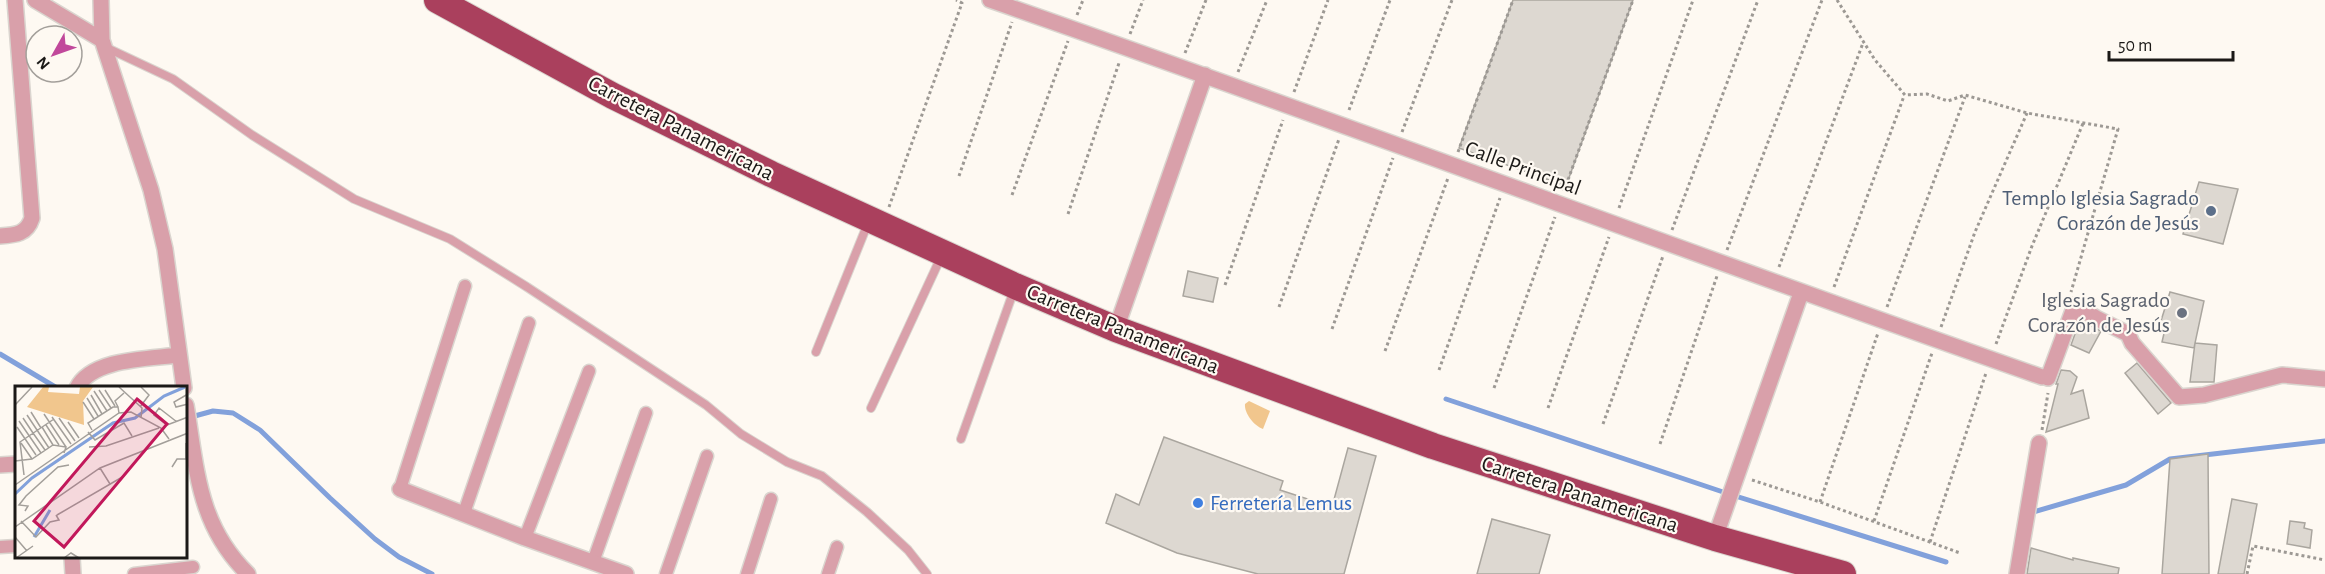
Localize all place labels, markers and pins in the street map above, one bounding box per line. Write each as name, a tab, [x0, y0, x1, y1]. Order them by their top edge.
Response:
place label: Templo Iglesia Sagrado Corazón de Jesús	[2002, 187, 2199, 234]
marker: Templo Iglesia Sagrado Corazón de Jesús	[2204, 204, 2218, 218]
place label: Iglesia Sagrado Corazón de Jesús	[2028, 289, 2170, 336]
marker: Iglesia Sagrado Corazón de Jesús	[2175, 306, 2189, 320]
place label: Ferretería Lemus	[1210, 492, 1352, 514]
marker: Ferretería Lemus	[1191, 496, 1205, 510]

